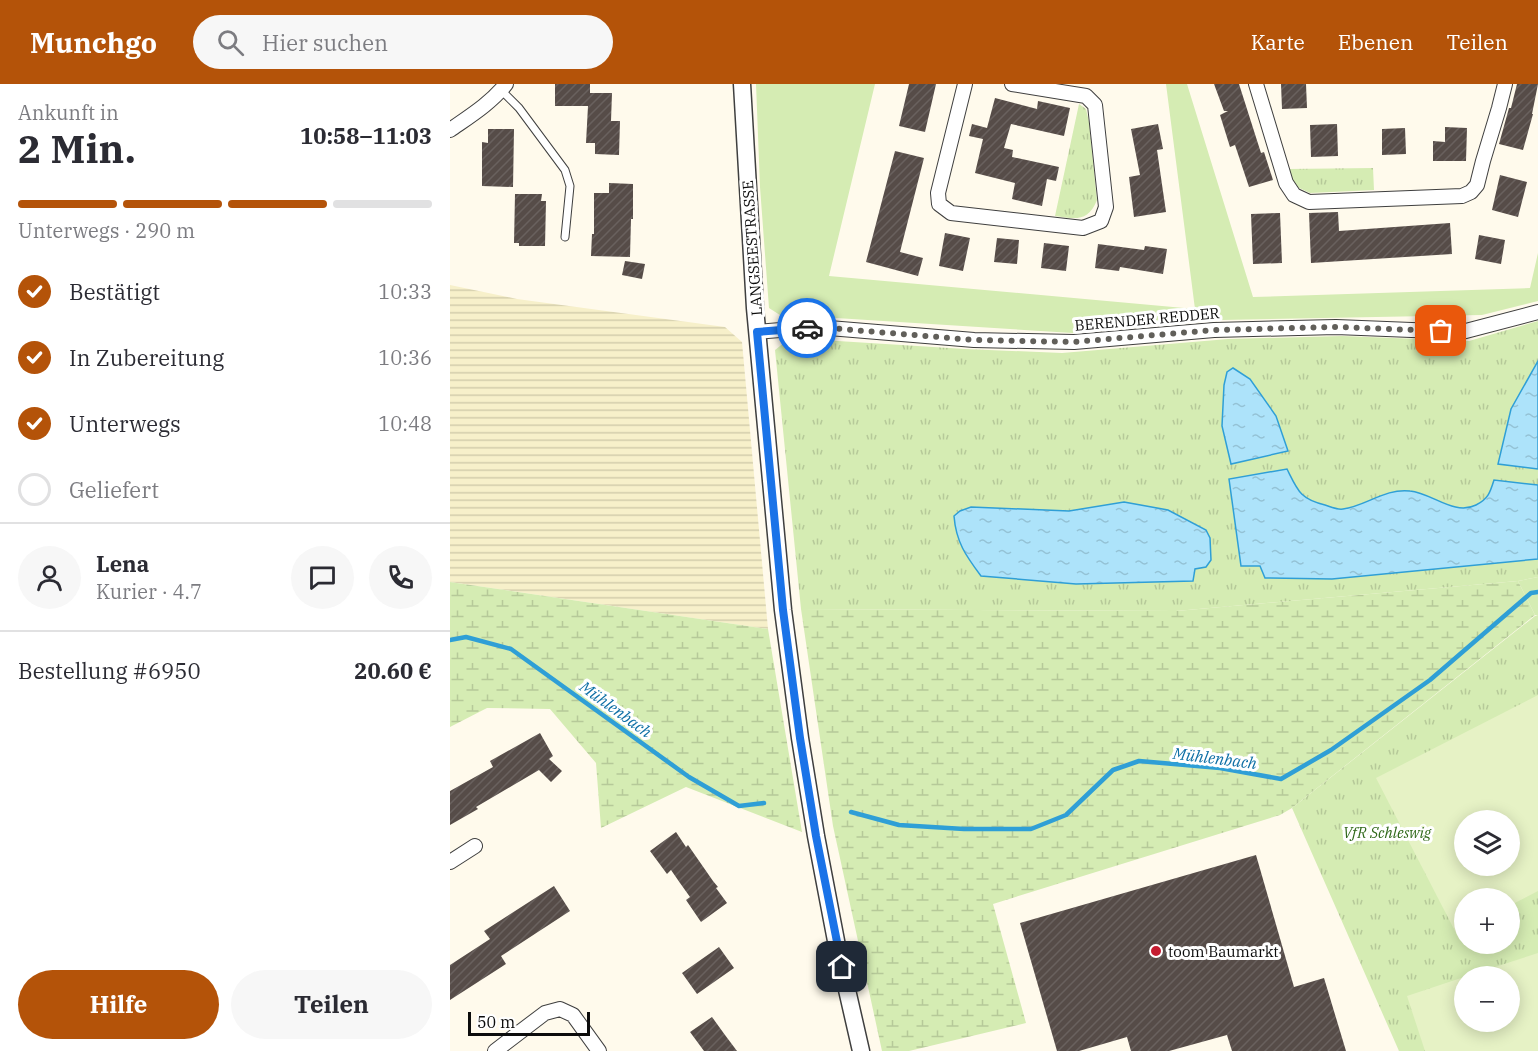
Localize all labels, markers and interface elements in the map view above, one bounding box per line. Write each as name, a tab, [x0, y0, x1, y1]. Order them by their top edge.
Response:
search box	[193, 15, 613, 69]
text: Munchgo	[30, 24, 157, 61]
icon: search	[214, 26, 247, 59]
text: Hier suchen	[262, 28, 388, 57]
text: Karte	[1251, 28, 1305, 56]
text: Ebenen	[1338, 28, 1413, 56]
text: Teilen	[1446, 28, 1508, 56]
text: Ankunft in	[18, 99, 119, 126]
text: 10:58–11:03	[300, 121, 432, 150]
text: 2 Min.	[18, 123, 136, 174]
street label: LANGSEESTRASSE	[738, 180, 766, 316]
text: Unterwegs · 290 m	[18, 217, 195, 244]
icon: check	[18, 275, 51, 308]
text: Bestätigt	[69, 277, 160, 306]
text: 10:33	[378, 278, 432, 305]
courier	[777, 298, 837, 358]
street label: BERENDER REDDER	[1074, 303, 1220, 335]
pin	[1415, 305, 1466, 356]
icon: car	[791, 312, 824, 345]
icon: bag	[1424, 314, 1457, 347]
icon: check	[18, 341, 51, 374]
text: In Zubereitung	[69, 343, 224, 372]
text: 10:36	[378, 344, 432, 371]
icon: check	[18, 407, 51, 440]
text: Unterwegs	[69, 409, 181, 438]
text: 10:48	[378, 410, 432, 437]
text: Geliefert	[69, 475, 159, 504]
button: person	[18, 546, 81, 609]
button: chat	[291, 546, 354, 609]
button: phone	[369, 546, 432, 609]
text: Lena	[96, 549, 149, 578]
text: Kurier · 4.7	[96, 578, 202, 605]
text: Bestellung #6950	[18, 656, 201, 685]
text: 20.60 €	[354, 656, 432, 685]
water label: Mühlenbach	[575, 676, 656, 742]
water label: Mühlenbach	[1171, 743, 1258, 773]
map controls	[1454, 810, 1520, 1032]
button: layers	[1454, 810, 1520, 876]
park label: VfR Schleswig	[1343, 823, 1432, 842]
button: +	[1454, 888, 1520, 954]
pin	[816, 941, 867, 992]
place label: toom Baumarkt	[1168, 942, 1279, 961]
marker: toom Baumarkt	[1149, 944, 1163, 958]
icon: home	[825, 950, 858, 983]
button: −	[1454, 966, 1520, 1032]
button: Hilfe	[18, 970, 219, 1039]
button: Teilen	[231, 970, 432, 1039]
scale bar	[468, 1009, 590, 1036]
text: 50 m	[477, 1012, 515, 1032]

